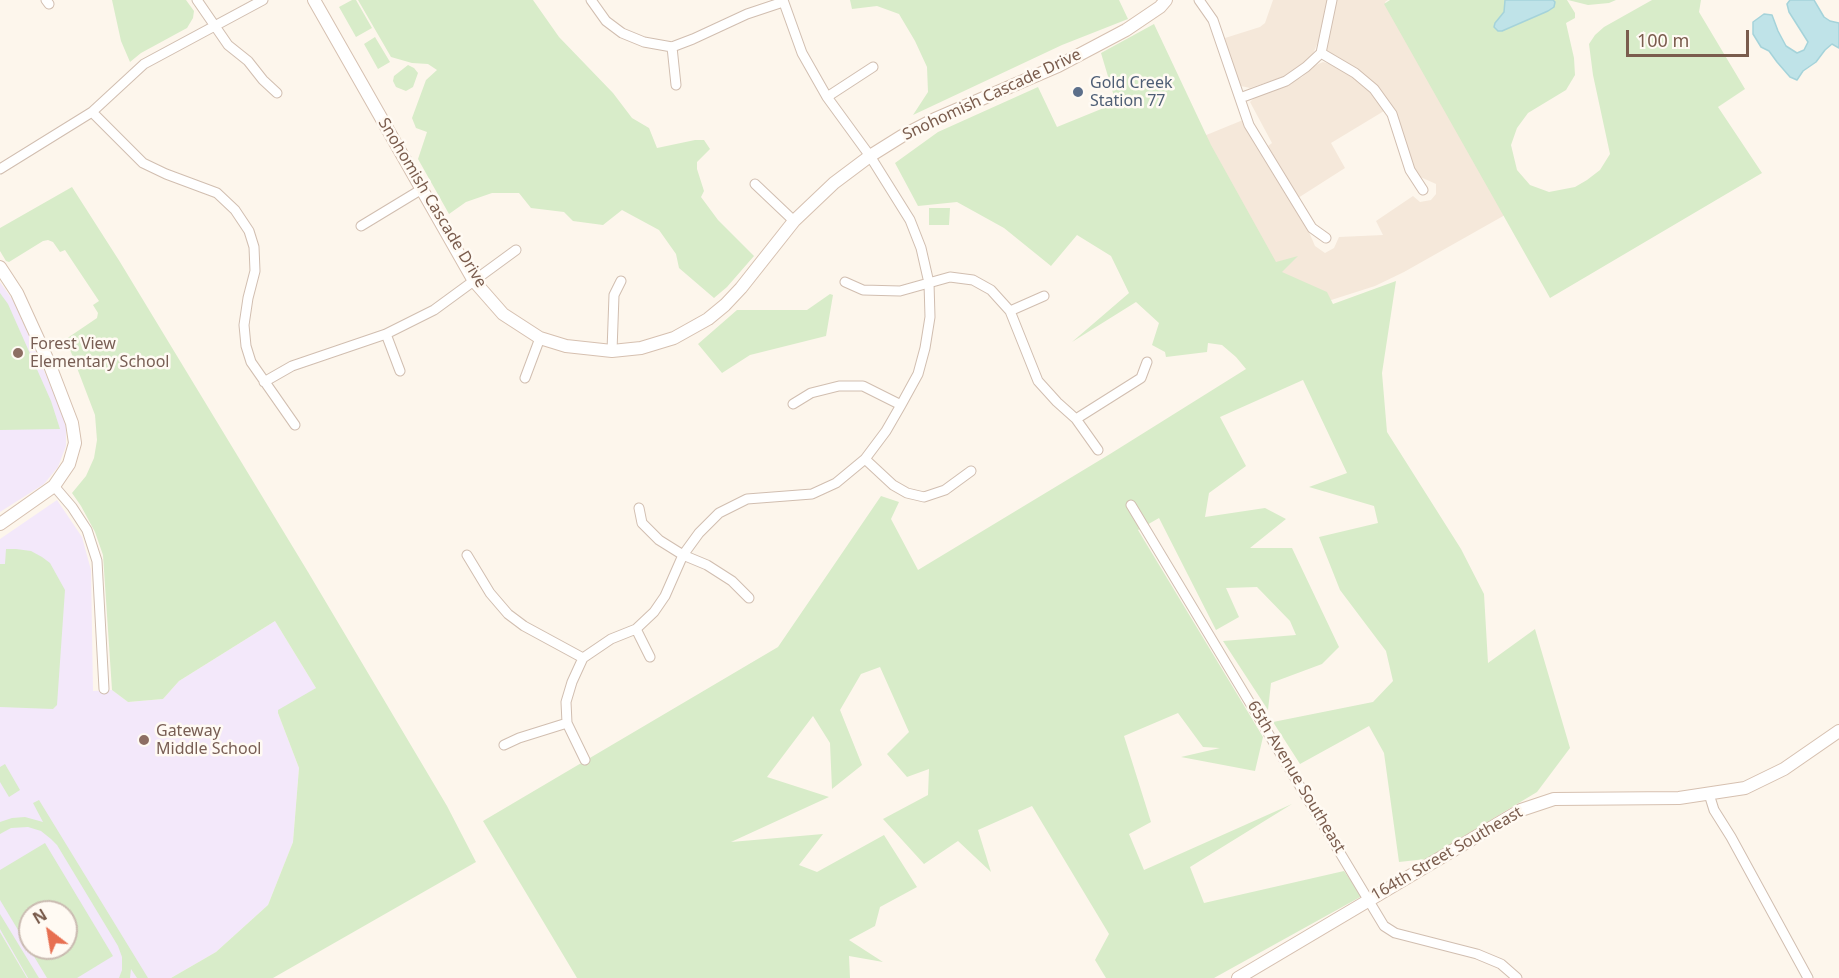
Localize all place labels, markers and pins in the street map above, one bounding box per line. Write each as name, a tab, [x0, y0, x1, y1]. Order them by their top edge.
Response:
place label: Gold Creek Station 77	[1090, 73, 1172, 111]
marker: Gold Creek Station 77	[1071, 85, 1085, 99]
place label: Forest View Elementary School	[30, 334, 169, 372]
marker: Forest View Elementary School	[11, 346, 25, 360]
place label: Gateway Middle School	[156, 721, 261, 759]
marker: Gateway Middle School	[137, 733, 151, 747]

